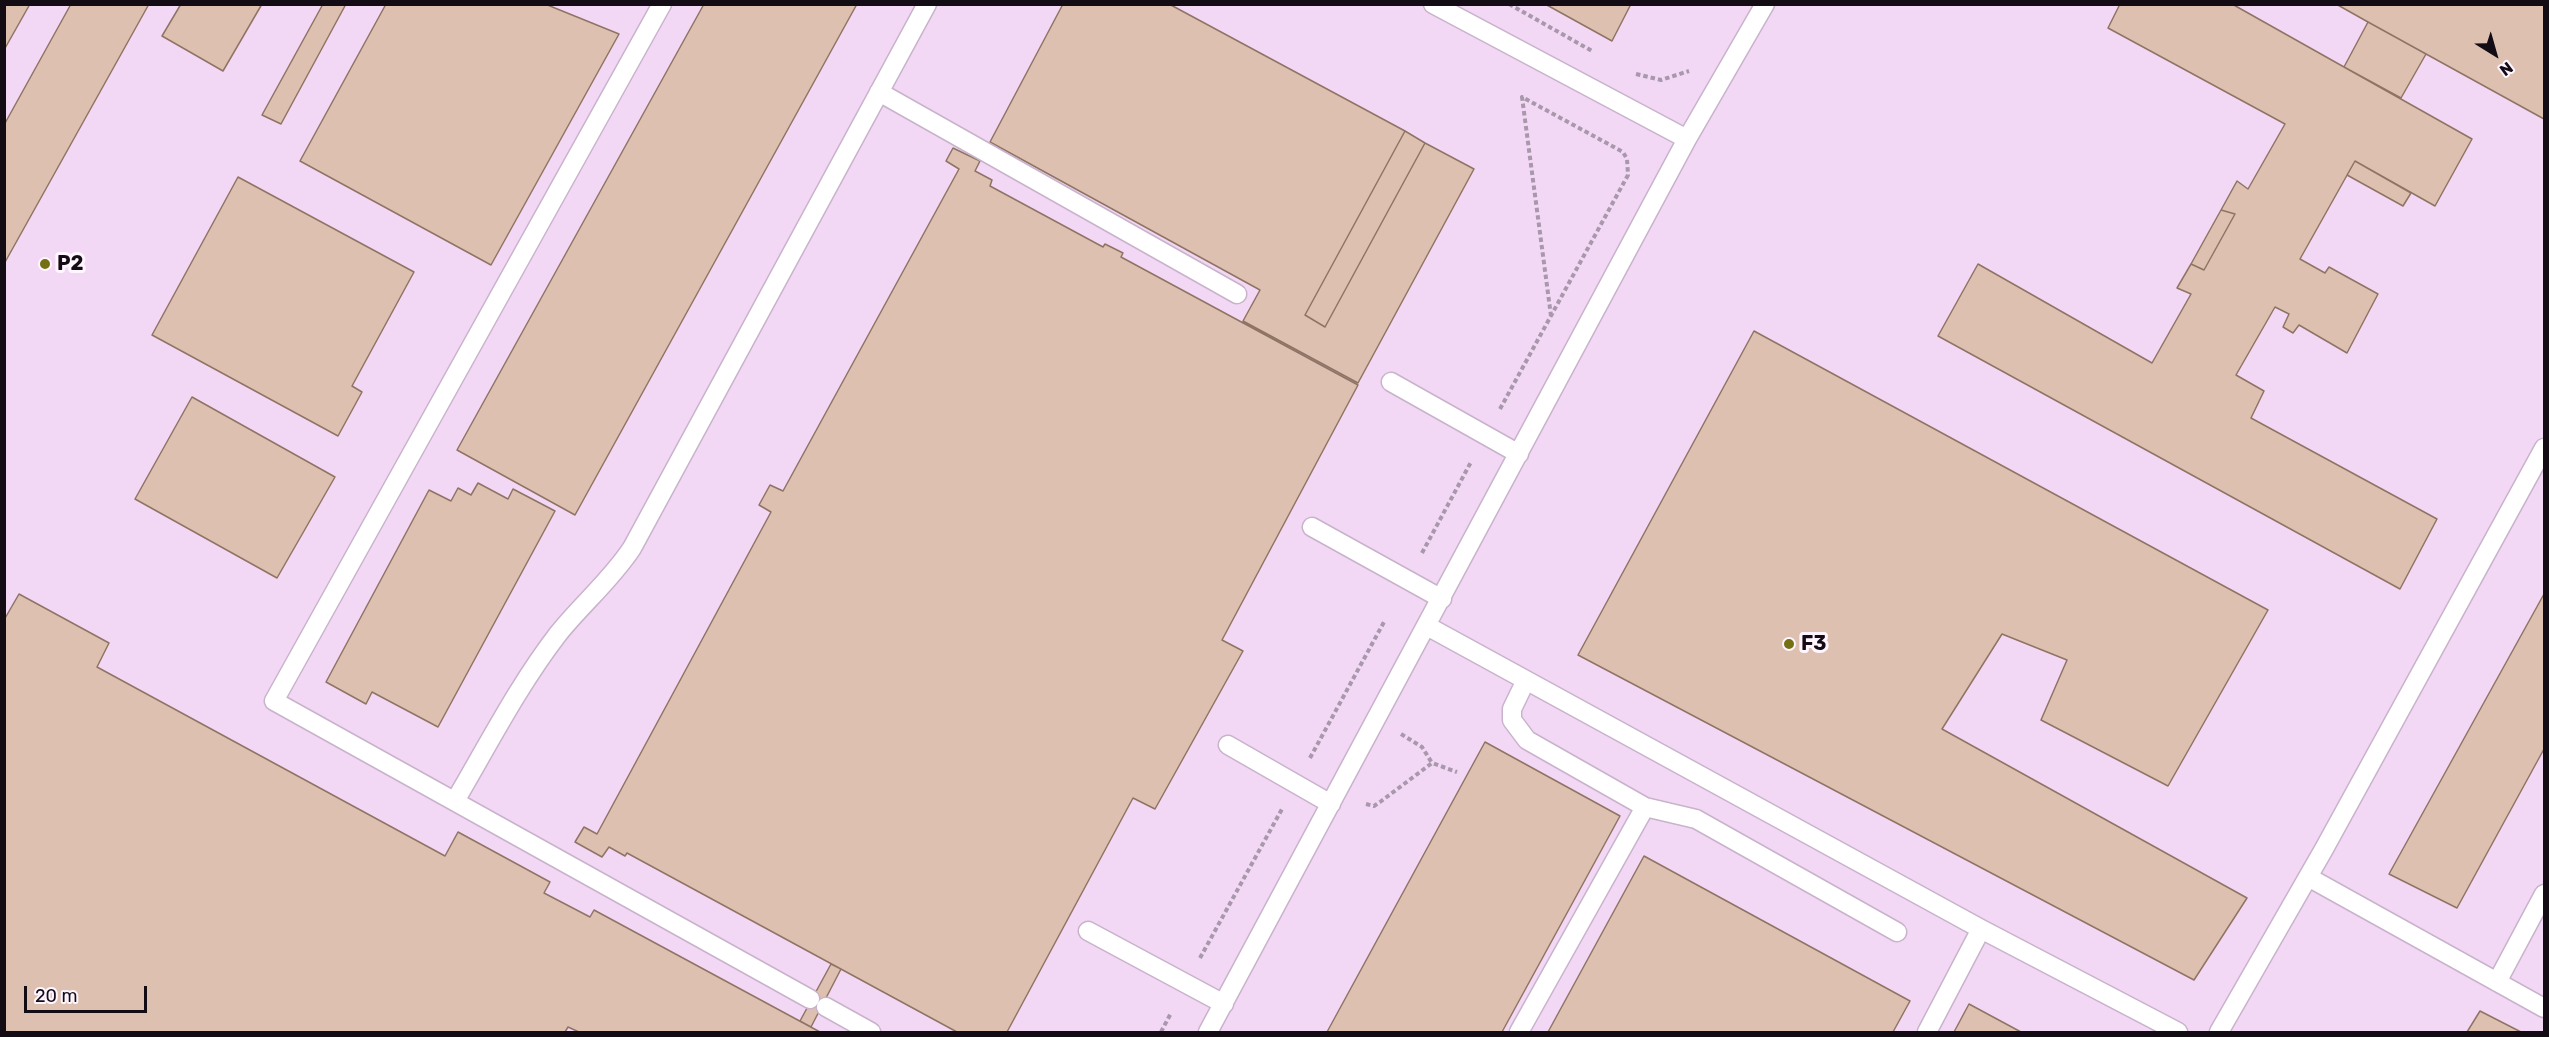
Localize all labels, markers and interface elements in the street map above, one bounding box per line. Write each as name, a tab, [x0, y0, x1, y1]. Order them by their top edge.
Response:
north arrow	[2465, 24, 2525, 84]
text: N	[2496, 58, 2516, 80]
place label: P2	[57, 252, 84, 276]
marker: P2	[38, 257, 52, 271]
place label: F3	[1801, 632, 1827, 656]
marker: F3	[1782, 637, 1796, 651]
scale bar	[27, 974, 150, 1012]
text: 20 m	[35, 985, 77, 1007]

